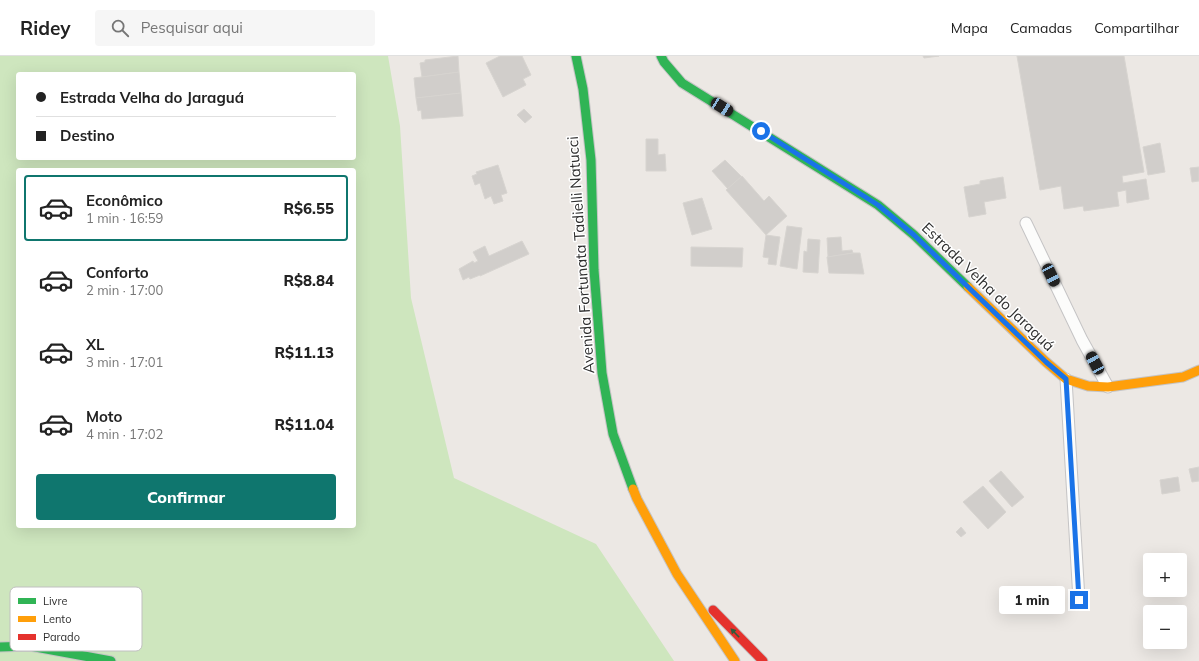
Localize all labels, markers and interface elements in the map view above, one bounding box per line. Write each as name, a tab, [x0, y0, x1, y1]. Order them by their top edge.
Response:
search box	[95, 10, 375, 46]
text: Ridey	[20, 16, 71, 40]
icon: search	[109, 17, 131, 39]
text: Pesquisar aqui	[141, 18, 243, 37]
text: Mapa	[951, 19, 988, 37]
text: Camadas	[1010, 19, 1072, 37]
text: Compartilhar	[1094, 19, 1179, 37]
text: Estrada Velha do Jaraguá	[60, 88, 244, 107]
car	[709, 96, 735, 118]
route start	[752, 122, 770, 140]
text: Destino	[60, 126, 115, 145]
street label: Avenida Fortunata Tadielli Natucci	[563, 136, 598, 374]
icon: car	[38, 190, 74, 226]
text: Econômico	[86, 191, 163, 210]
text: R$6.55	[283, 199, 334, 218]
text: 1 min · 16:59	[86, 210, 163, 226]
street label: Estrada Velha do Jaraguá	[918, 218, 1059, 355]
icon: car	[38, 262, 74, 298]
car	[1040, 262, 1062, 288]
text: Conforto	[86, 263, 149, 282]
text: R$8.84	[283, 271, 334, 290]
text: 2 min · 17:00	[86, 282, 163, 298]
icon: car	[38, 334, 74, 370]
text: XL	[86, 335, 104, 354]
text: R$11.13	[274, 343, 334, 362]
car	[1084, 350, 1106, 376]
text: 3 min · 17:01	[86, 354, 163, 370]
icon: car	[38, 406, 74, 442]
text: Moto	[86, 407, 122, 426]
text: R$11.04	[274, 415, 334, 434]
text: 4 min · 17:02	[86, 426, 163, 442]
button: Confirmar	[36, 474, 336, 520]
map controls	[1143, 553, 1187, 649]
button: +	[1143, 553, 1187, 597]
callout: 1 min	[999, 586, 1065, 614]
legend	[10, 587, 142, 651]
route end	[1070, 591, 1088, 609]
text: 1 min	[1015, 592, 1049, 608]
text: Livre	[43, 594, 67, 608]
button: −	[1143, 605, 1187, 649]
text: Lento	[43, 612, 71, 626]
one-way arrow	[730, 628, 740, 638]
text: Parado	[43, 630, 80, 644]

